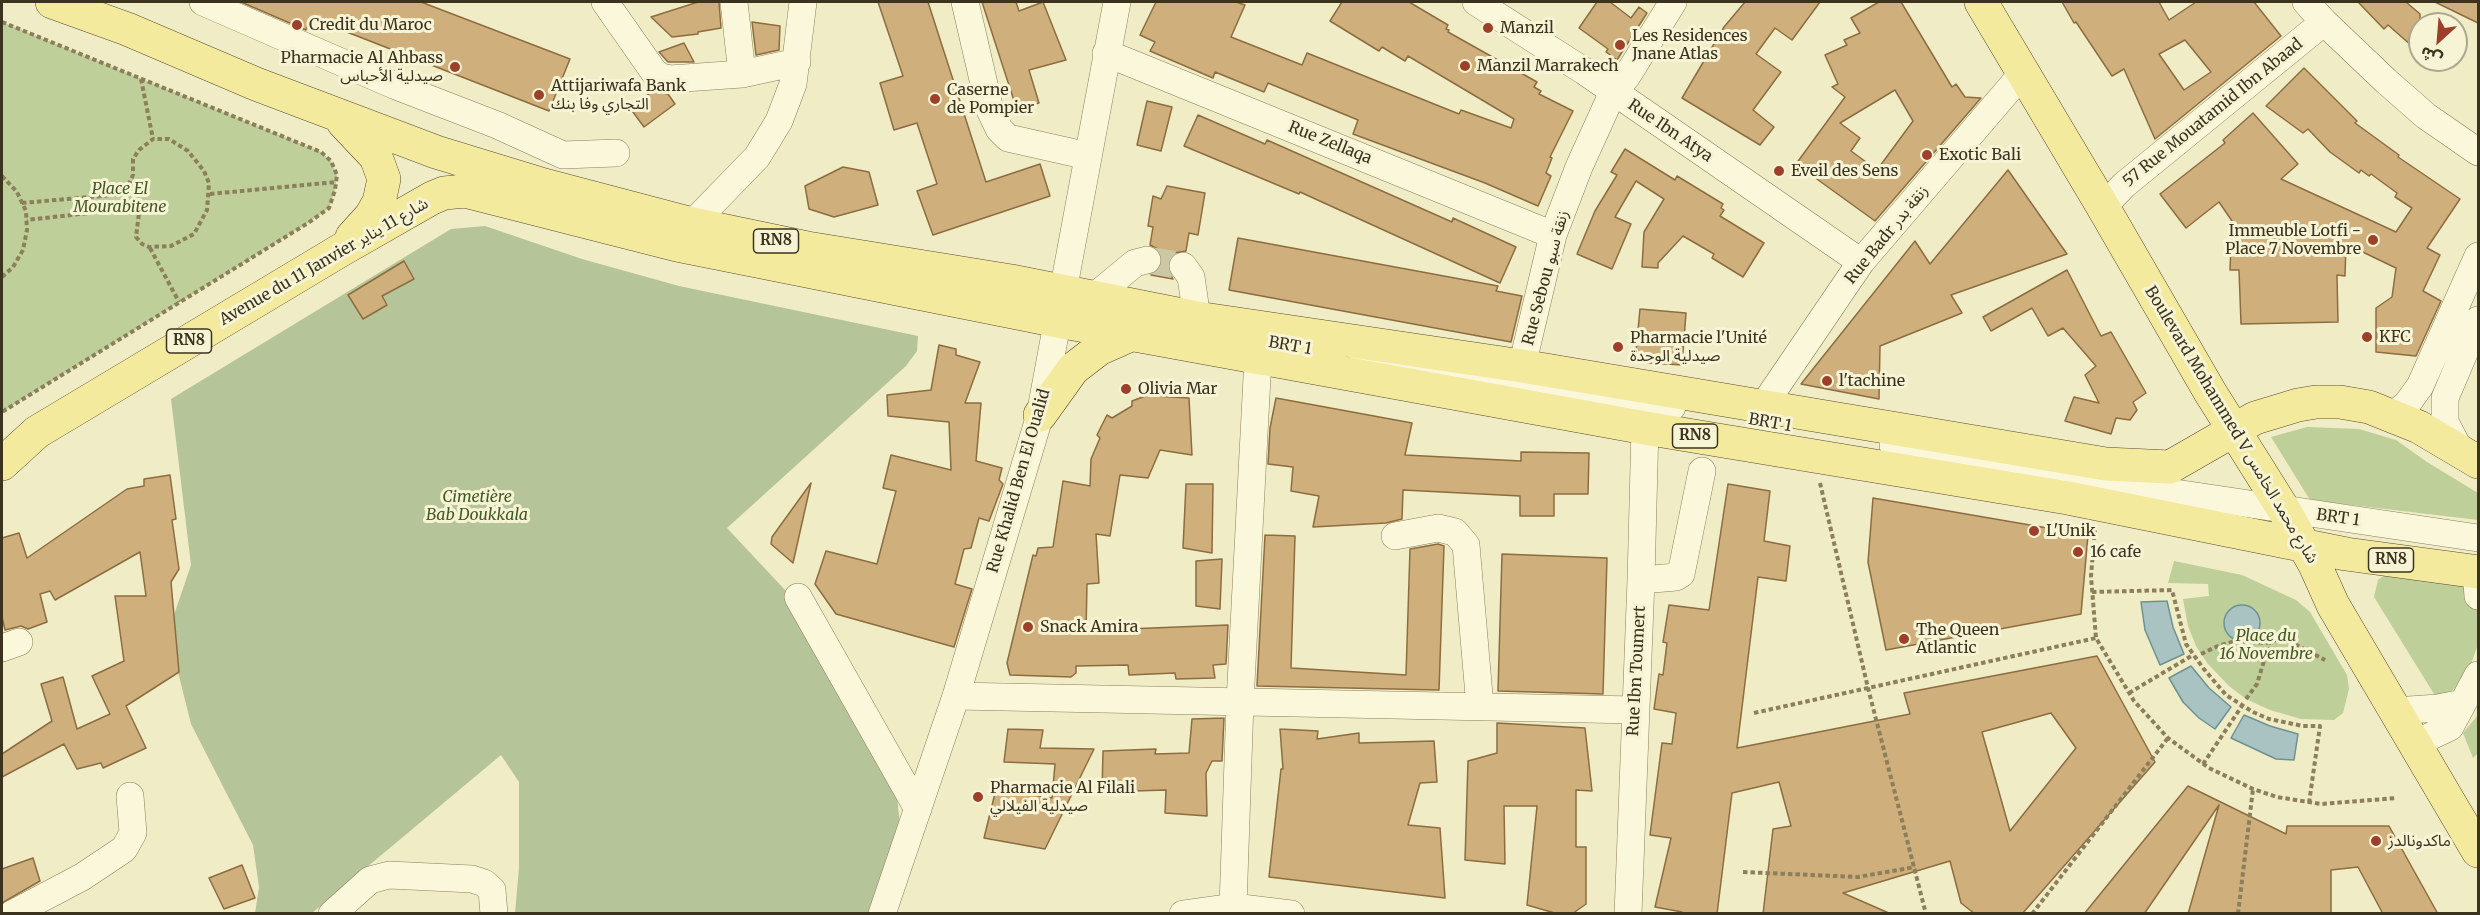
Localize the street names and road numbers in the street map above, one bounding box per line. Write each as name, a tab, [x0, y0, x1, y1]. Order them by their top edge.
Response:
street label: 57 Rue Mouatamid Ibn Abaad	[2119, 35, 2307, 191]
street label: Rue Ibn Atya	[1624, 96, 1716, 166]
street label: Rue Zellaqa	[1285, 118, 1375, 168]
street label: Rue Badr زنقة بدر	[1841, 182, 1933, 288]
street label: Avenue du 11 Janvier شارع 11 يناير	[216, 194, 432, 330]
street label: Rue Sebou زنقة سبو	[1519, 208, 1573, 348]
road number: RN8	[754, 229, 798, 253]
street label: Boulevard Mohammed V شارع محمد الخامس	[2140, 283, 2322, 567]
road number: RN8	[166, 329, 212, 353]
street label: BRT 1	[1267, 333, 1313, 359]
street label: Rue Khalid Ben El Oualid	[984, 387, 1054, 575]
street label: BRT 1	[1747, 410, 1793, 436]
road number: RN8	[1672, 424, 1718, 448]
street label: BRT 1	[2315, 505, 2361, 531]
road number: RN8	[2368, 548, 2414, 572]
street label: Rue Ibn Toumert	[1624, 605, 1650, 737]

